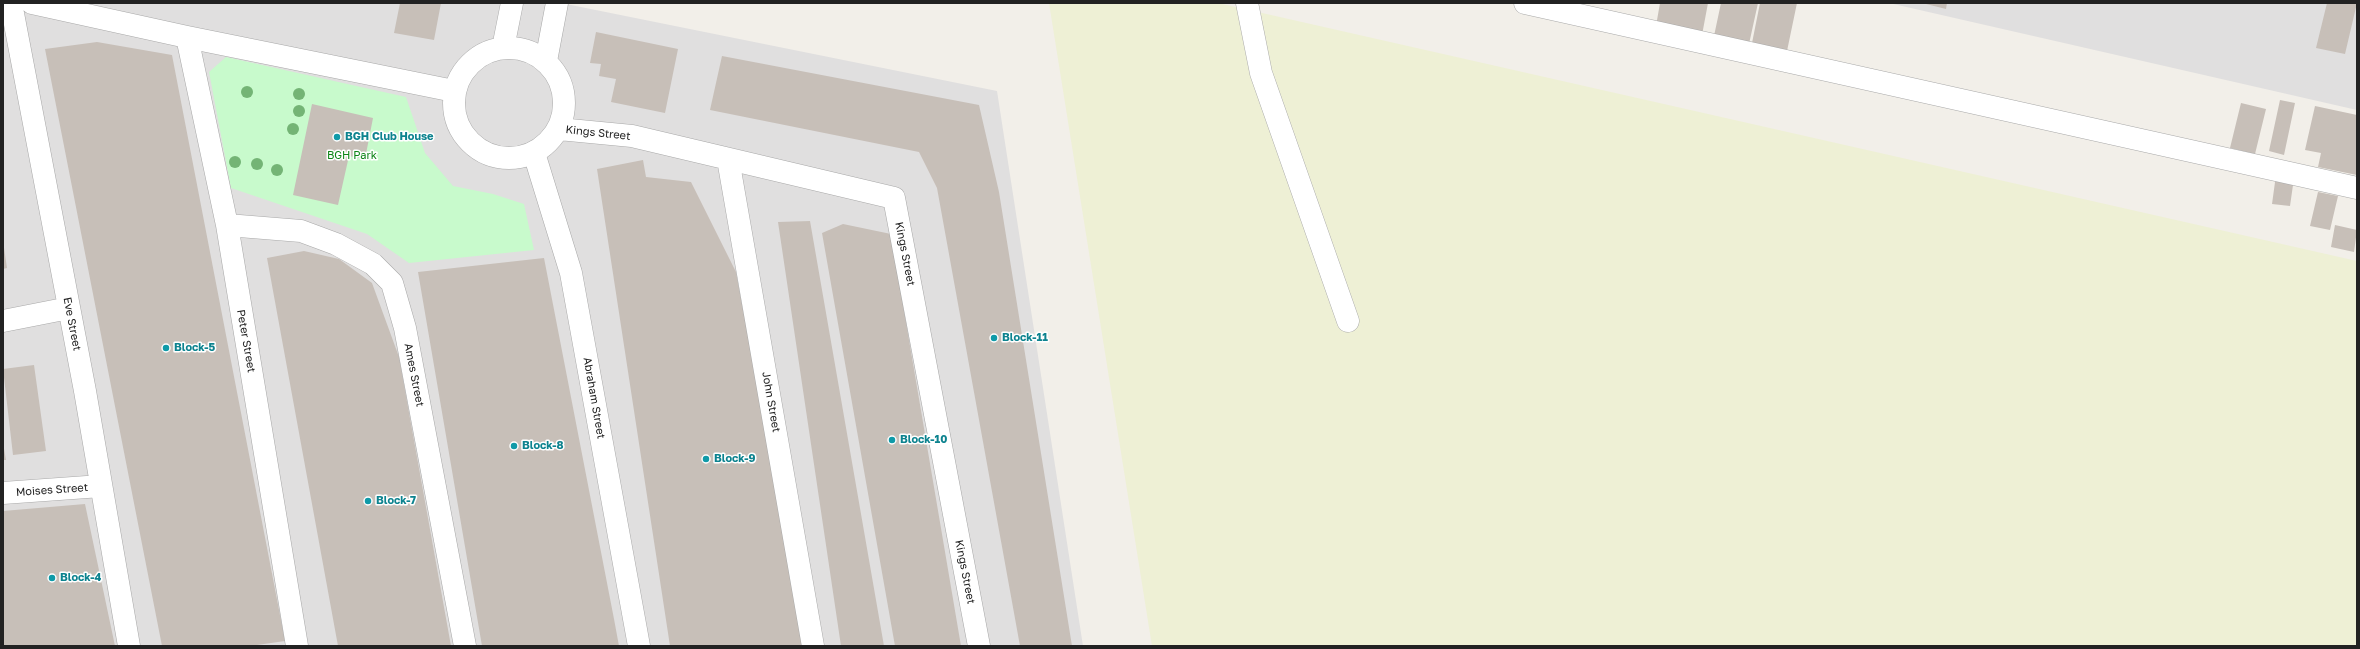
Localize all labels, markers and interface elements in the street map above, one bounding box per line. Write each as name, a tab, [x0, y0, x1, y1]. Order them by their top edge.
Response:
street label: Kings Street	[565, 123, 631, 143]
place label: BGH Club House	[345, 130, 434, 144]
marker: BGH Club House	[332, 132, 342, 142]
park label: BGH Park	[327, 149, 377, 163]
street label: Kings Street	[892, 221, 918, 287]
street label: Eve Street	[60, 296, 84, 352]
street label: Peter Street	[234, 308, 258, 374]
place label: Block-11	[1002, 331, 1048, 345]
marker: Block-11	[989, 333, 999, 343]
place label: Block-5	[174, 341, 215, 355]
street label: Ames Street	[401, 342, 427, 408]
marker: Block-5	[161, 343, 171, 353]
street label: Abraham Street	[580, 356, 608, 440]
street label: John Street	[759, 371, 783, 433]
place label: Block-10	[900, 433, 947, 447]
marker: Block-10	[887, 435, 897, 445]
place label: Block-8	[522, 439, 564, 453]
marker: Block-8	[509, 441, 519, 451]
place label: Block-9	[714, 452, 755, 466]
marker: Block-9	[701, 454, 711, 464]
street label: Moises Street	[15, 481, 89, 499]
place label: Block-7	[376, 494, 416, 508]
marker: Block-7	[363, 496, 373, 506]
street label: Kings Street	[952, 539, 978, 605]
place label: Block-4	[60, 571, 101, 585]
marker: Block-4	[47, 573, 57, 583]

